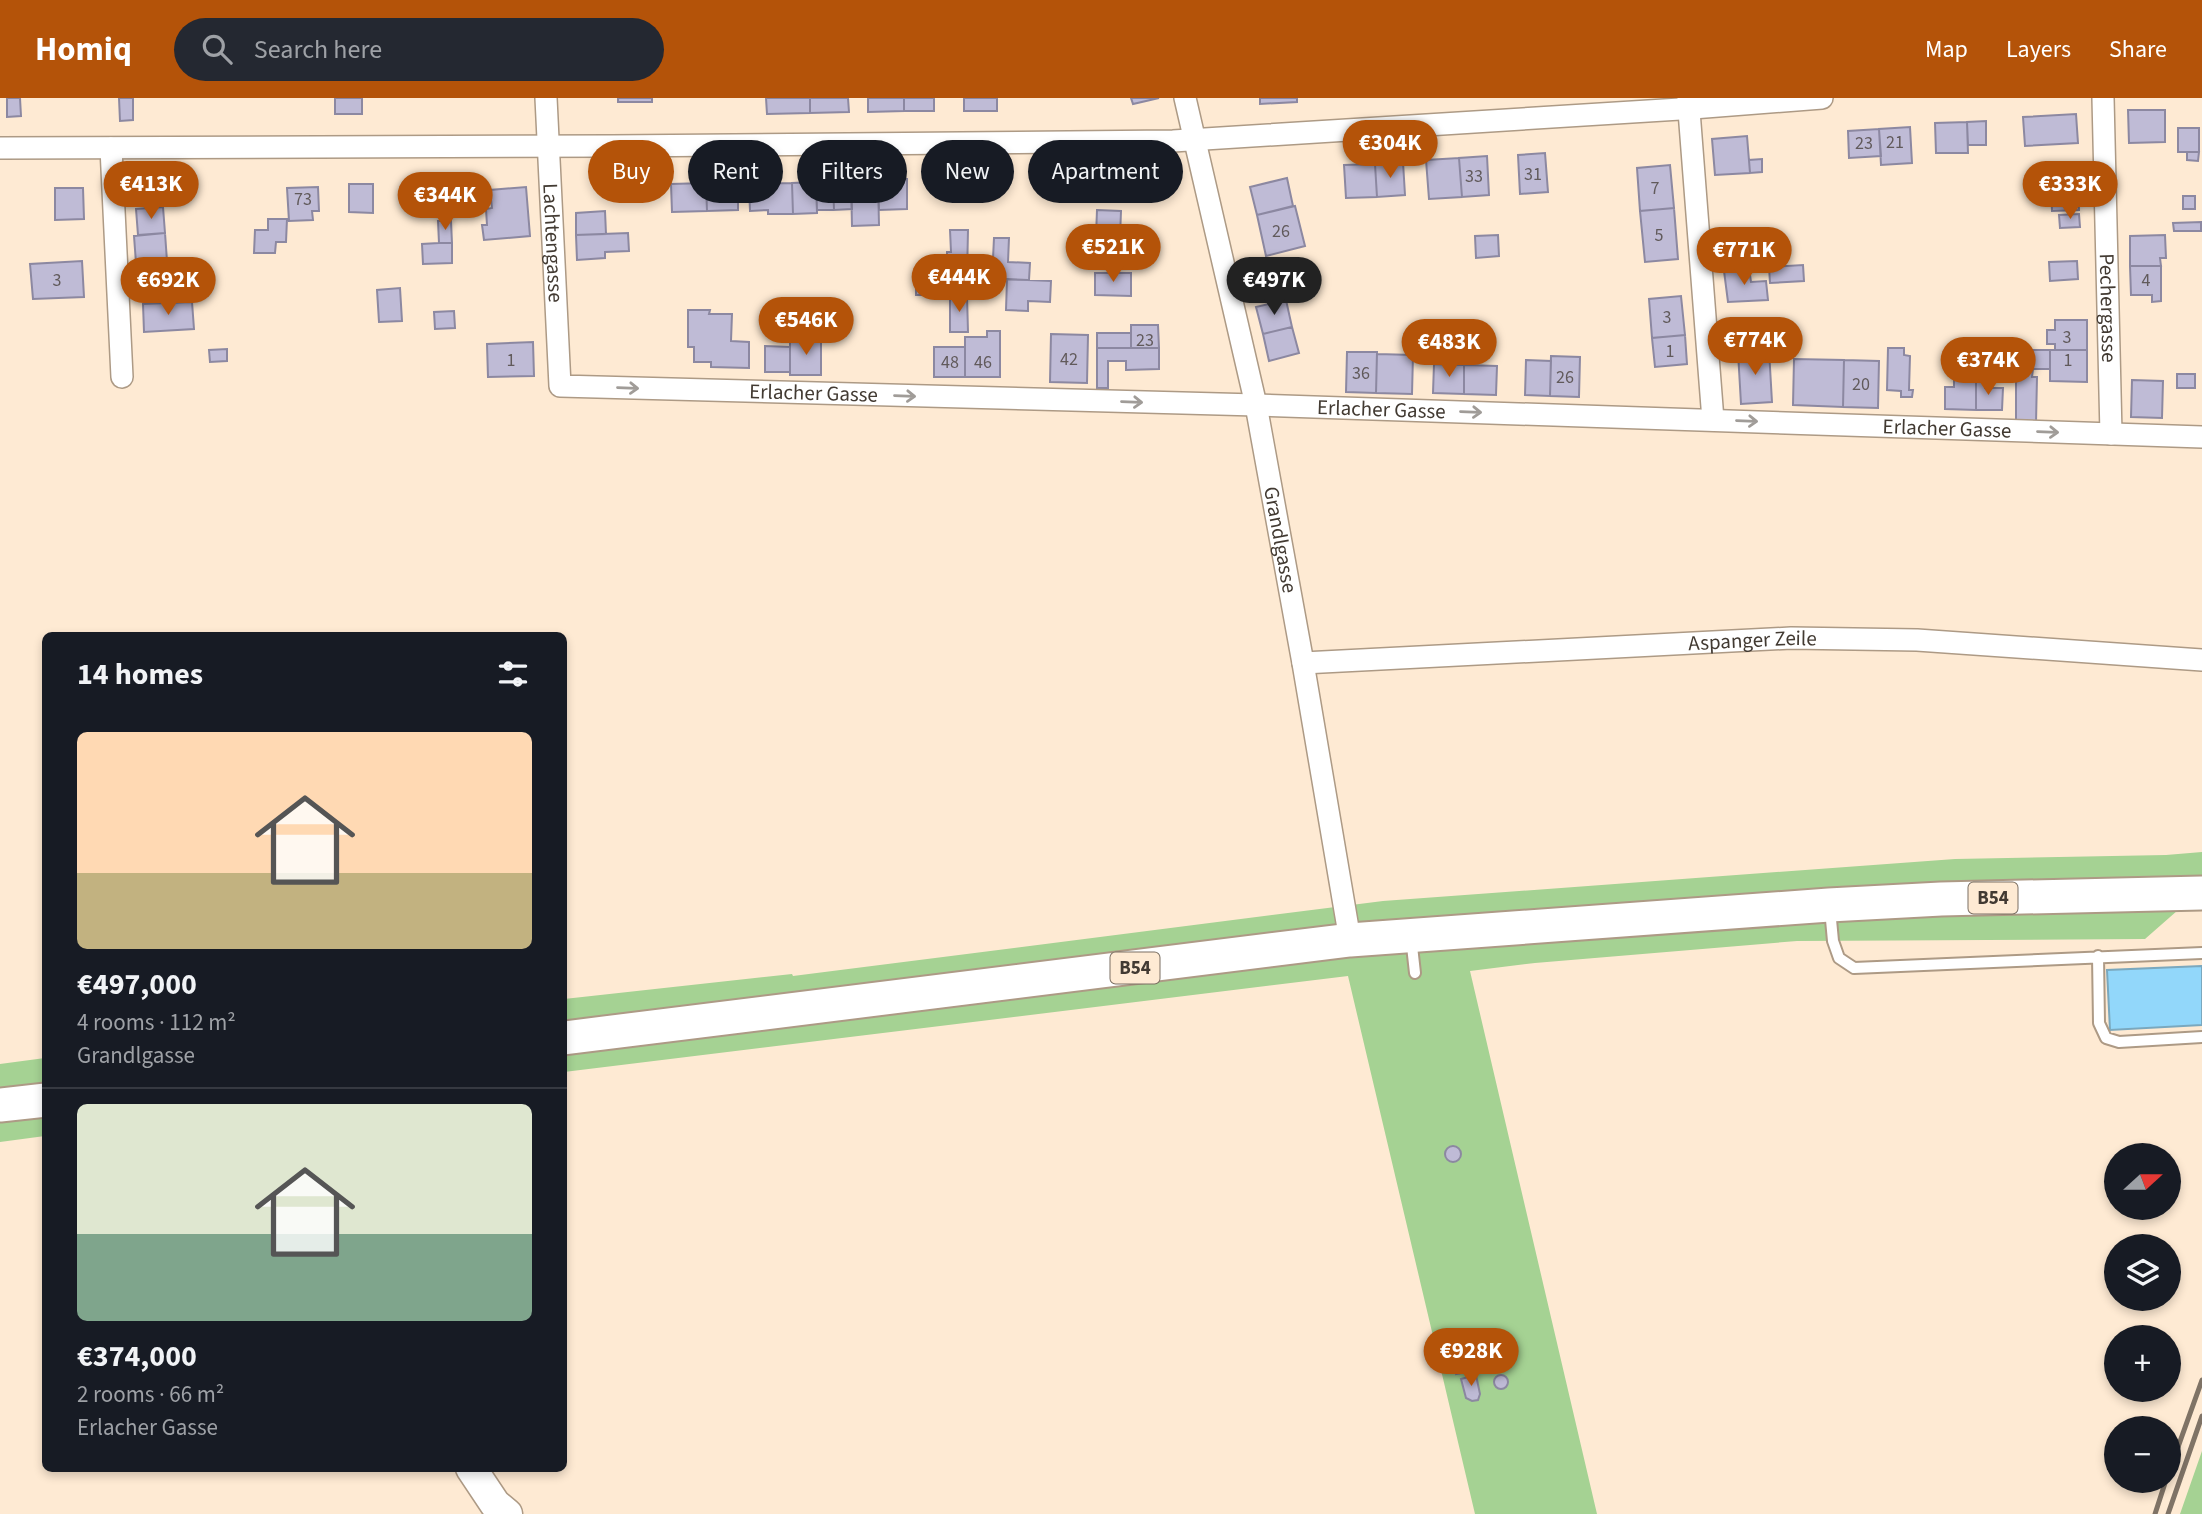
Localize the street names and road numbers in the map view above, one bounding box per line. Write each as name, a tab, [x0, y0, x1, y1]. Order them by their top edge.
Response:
street label: Lachtengasse	[535, 182, 571, 303]
street label: Pechergasse	[2092, 253, 2124, 363]
street label: Erlacher Gasse	[749, 376, 878, 410]
street label: Erlacher Gasse	[1316, 392, 1446, 426]
street label: Erlacher Gasse	[1882, 411, 2012, 446]
street label: Grandlgasse	[1256, 484, 1305, 595]
street label: Aspanger Zeile	[1687, 623, 1817, 658]
road number: B54	[1968, 883, 2018, 914]
road number: B54	[1110, 953, 1160, 984]

